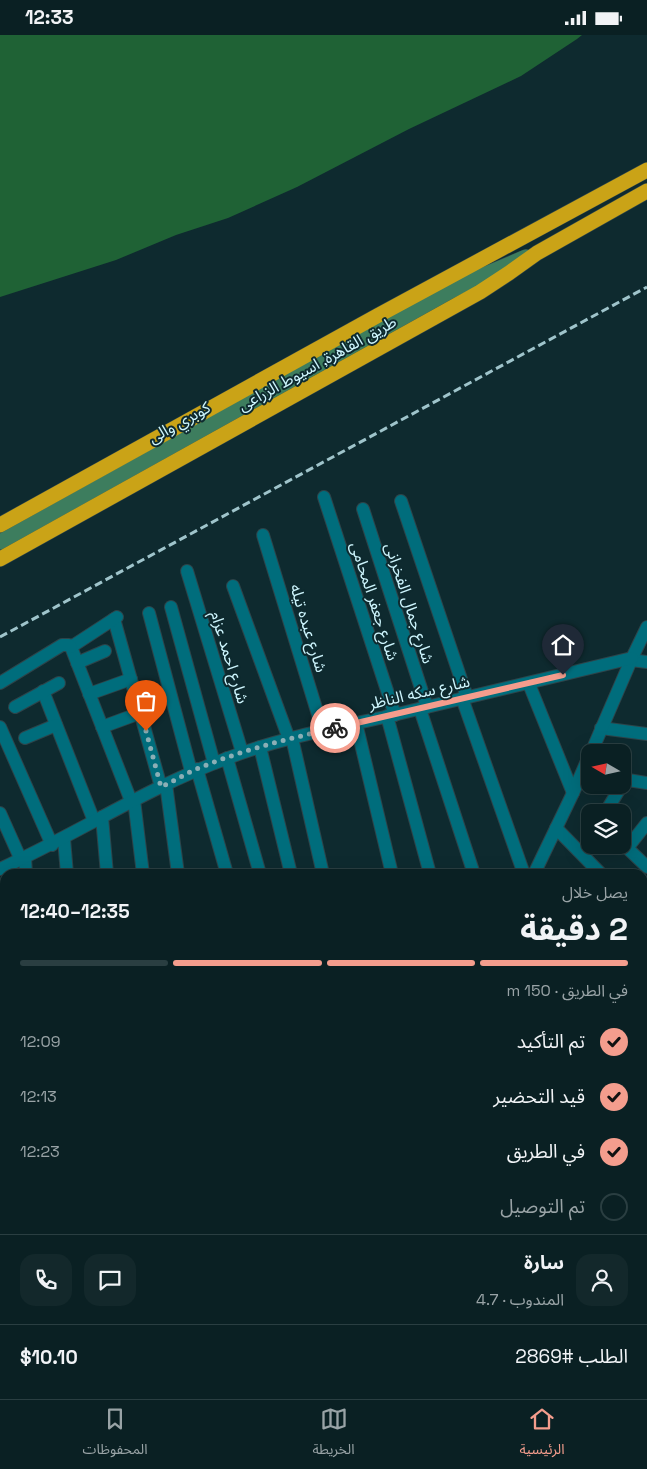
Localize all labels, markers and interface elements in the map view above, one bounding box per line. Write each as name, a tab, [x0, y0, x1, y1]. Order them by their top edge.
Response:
text: 12:33	[25, 5, 74, 30]
street label: طريق القاهرة, اسيوط الزراعى	[234, 311, 400, 416]
street label: كوبري والى	[144, 397, 215, 450]
street label: شارع جعفر المحامى	[344, 539, 404, 664]
street label: شارع جمال الفخرانى	[378, 540, 439, 667]
street label: شارع عبده تيله	[283, 581, 332, 675]
street label: شارع احمد عزام	[204, 608, 254, 707]
pin	[542, 624, 584, 675]
icon: home	[549, 631, 577, 659]
street label: شارع سكه الناظر	[366, 671, 472, 716]
pin	[125, 680, 167, 731]
icon: bag	[132, 687, 160, 715]
courier	[310, 703, 360, 753]
icon: bike	[321, 714, 349, 742]
north arrow	[581, 744, 631, 794]
map controls	[581, 744, 631, 854]
button: layers	[581, 804, 631, 854]
text: يصل خلال	[562, 882, 628, 903]
text: 12:35–12:40	[20, 899, 130, 924]
text: 2 دقيقة	[520, 909, 628, 949]
text: في الطريق · 150 m	[506, 980, 628, 1001]
icon: check	[600, 1028, 628, 1056]
text: تم التأكيد	[517, 1029, 585, 1054]
text: 12:09	[20, 1031, 60, 1052]
icon: check	[600, 1083, 628, 1111]
text: قيد التحضير	[493, 1084, 585, 1109]
text: 12:13	[20, 1086, 57, 1107]
icon: check	[600, 1138, 628, 1166]
text: في الطريق	[507, 1139, 585, 1164]
text: 12:23	[20, 1141, 60, 1162]
text: تم التوصيل	[500, 1194, 585, 1219]
text: سارة	[524, 1250, 564, 1275]
button: phone	[20, 1254, 72, 1306]
button: chat	[84, 1254, 136, 1306]
button: person	[576, 1254, 628, 1306]
text: المندوب · 4.7	[476, 1289, 564, 1310]
text: الطلب #2869	[515, 1344, 628, 1369]
text: $10.10	[20, 1345, 78, 1370]
tab: المحفوظات	[83, 1405, 148, 1464]
tab: الخريطة	[313, 1405, 354, 1464]
tab: الرئيسية	[519, 1405, 565, 1464]

